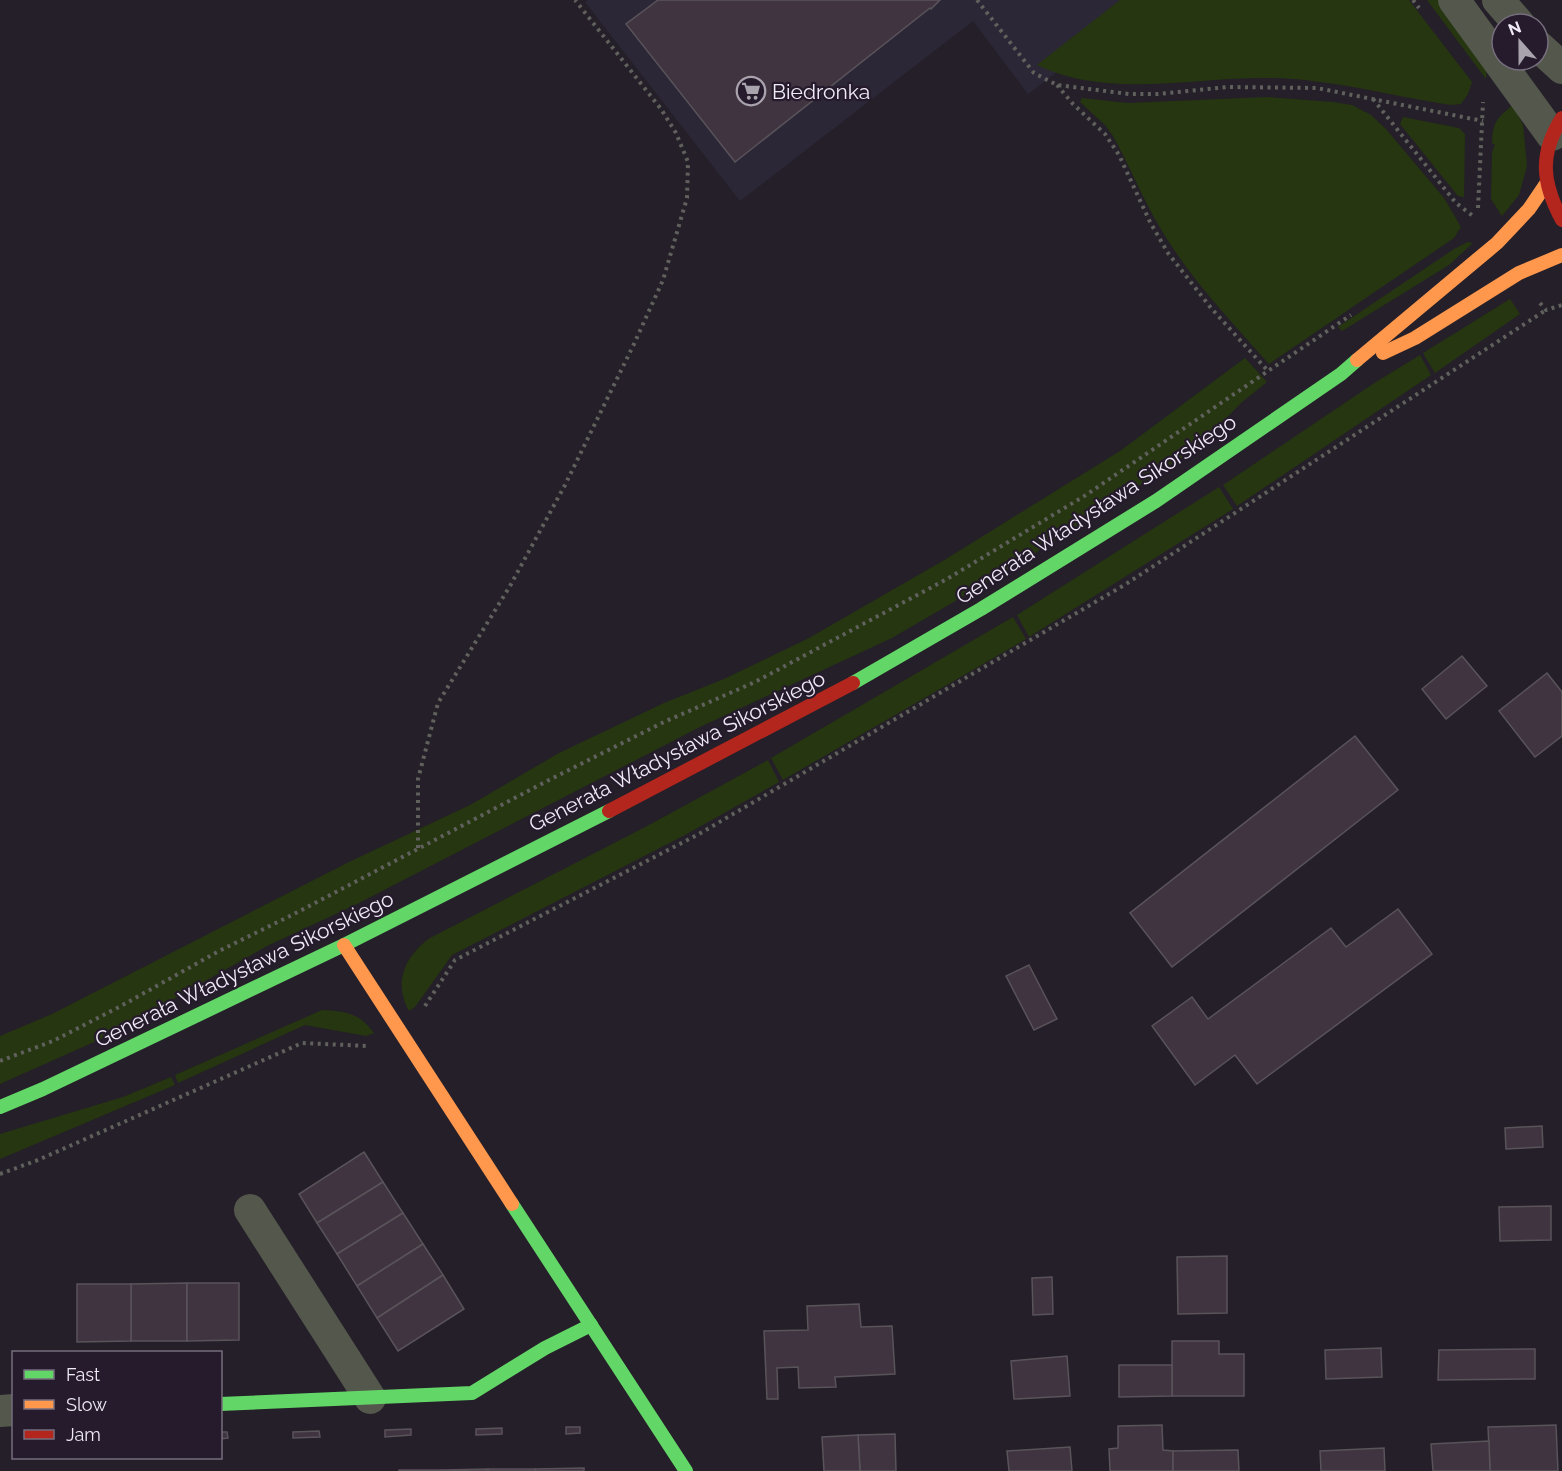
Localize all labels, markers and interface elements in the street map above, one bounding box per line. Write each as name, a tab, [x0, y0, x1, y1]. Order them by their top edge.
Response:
north arrow	[1490, 12, 1550, 72]
text: N	[1506, 17, 1524, 40]
supermarket icon: Biedronka	[735, 75, 767, 107]
place label: Biedronka	[772, 79, 870, 104]
street label: Generała Władysława Sikorskiego	[951, 409, 1241, 609]
street label: Generała Władysława Sikorskiego	[525, 665, 829, 837]
street label: Generała Władysława Sikorskiego	[91, 886, 397, 1052]
legend	[12, 1351, 222, 1459]
text: Fast	[66, 1364, 100, 1385]
text: Slow	[66, 1394, 107, 1415]
text: Jam	[66, 1424, 101, 1445]

